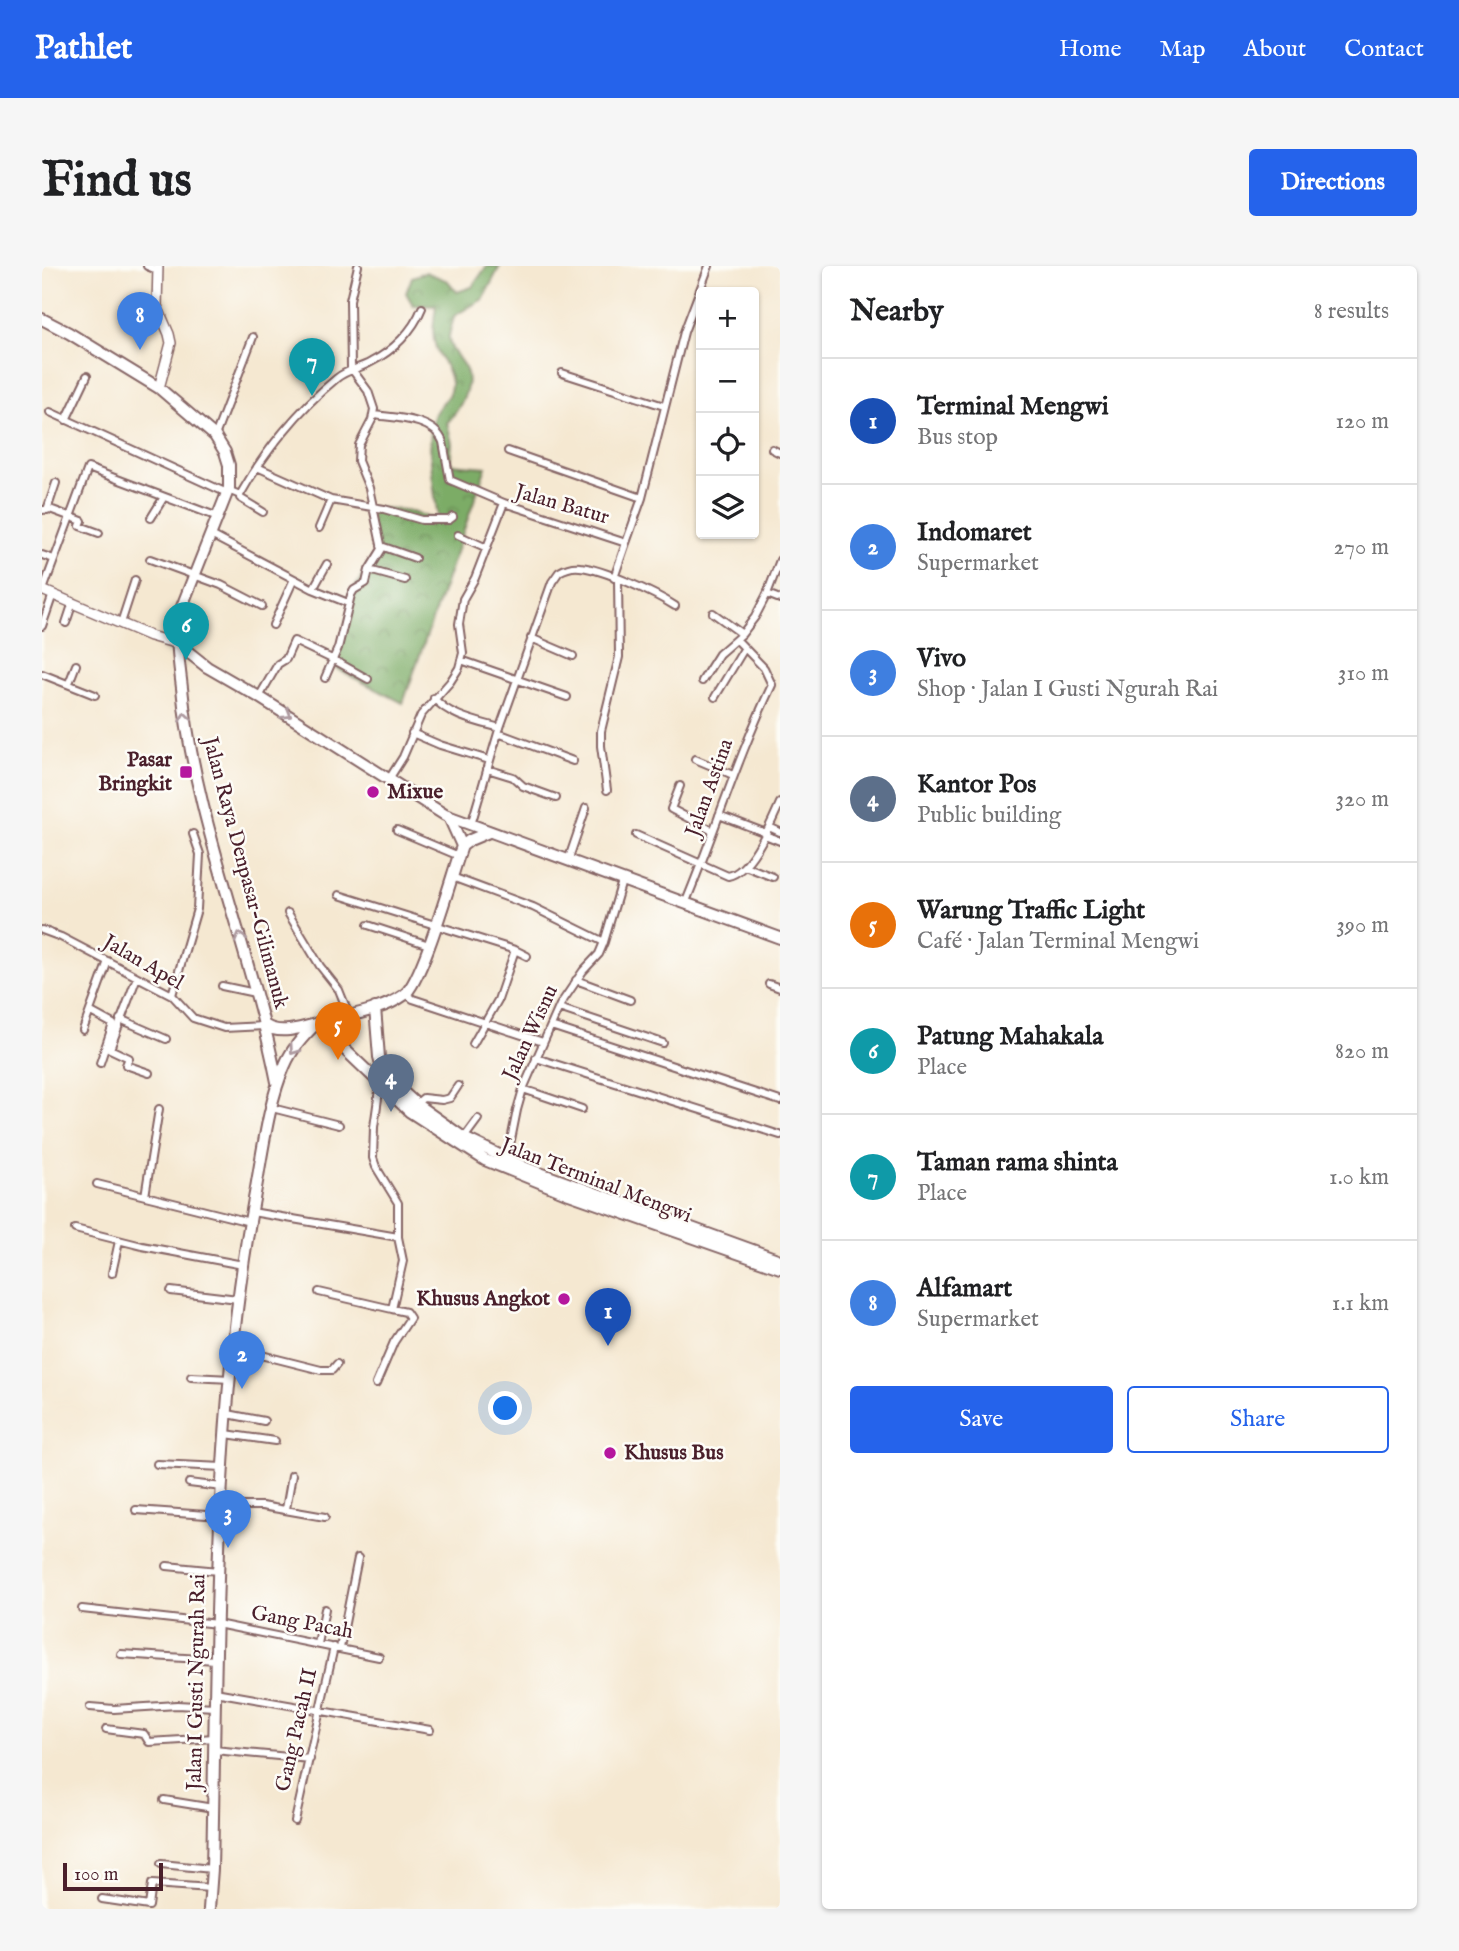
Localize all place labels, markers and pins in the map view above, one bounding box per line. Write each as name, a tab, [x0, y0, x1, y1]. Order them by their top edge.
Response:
pin: 8	[117, 292, 163, 350]
pin: 7	[289, 338, 335, 396]
pin: 6	[163, 602, 209, 660]
place label: Pasar Bringkit	[98, 747, 173, 798]
marker: Pasar Bringkit	[178, 764, 194, 780]
place label: Mixue	[387, 779, 443, 806]
marker: Mixue	[365, 784, 381, 800]
pin: 5	[315, 1002, 361, 1060]
pin: 4	[368, 1054, 414, 1112]
place label: Khusus Angkot	[416, 1286, 551, 1313]
pin: 1	[585, 1288, 631, 1346]
marker: Khusus Angkot	[556, 1291, 572, 1307]
pin: 2	[219, 1331, 265, 1389]
place label: Khusus Bus	[624, 1440, 724, 1467]
marker: Khusus Bus	[602, 1445, 618, 1461]
pin: 3	[205, 1490, 251, 1548]

